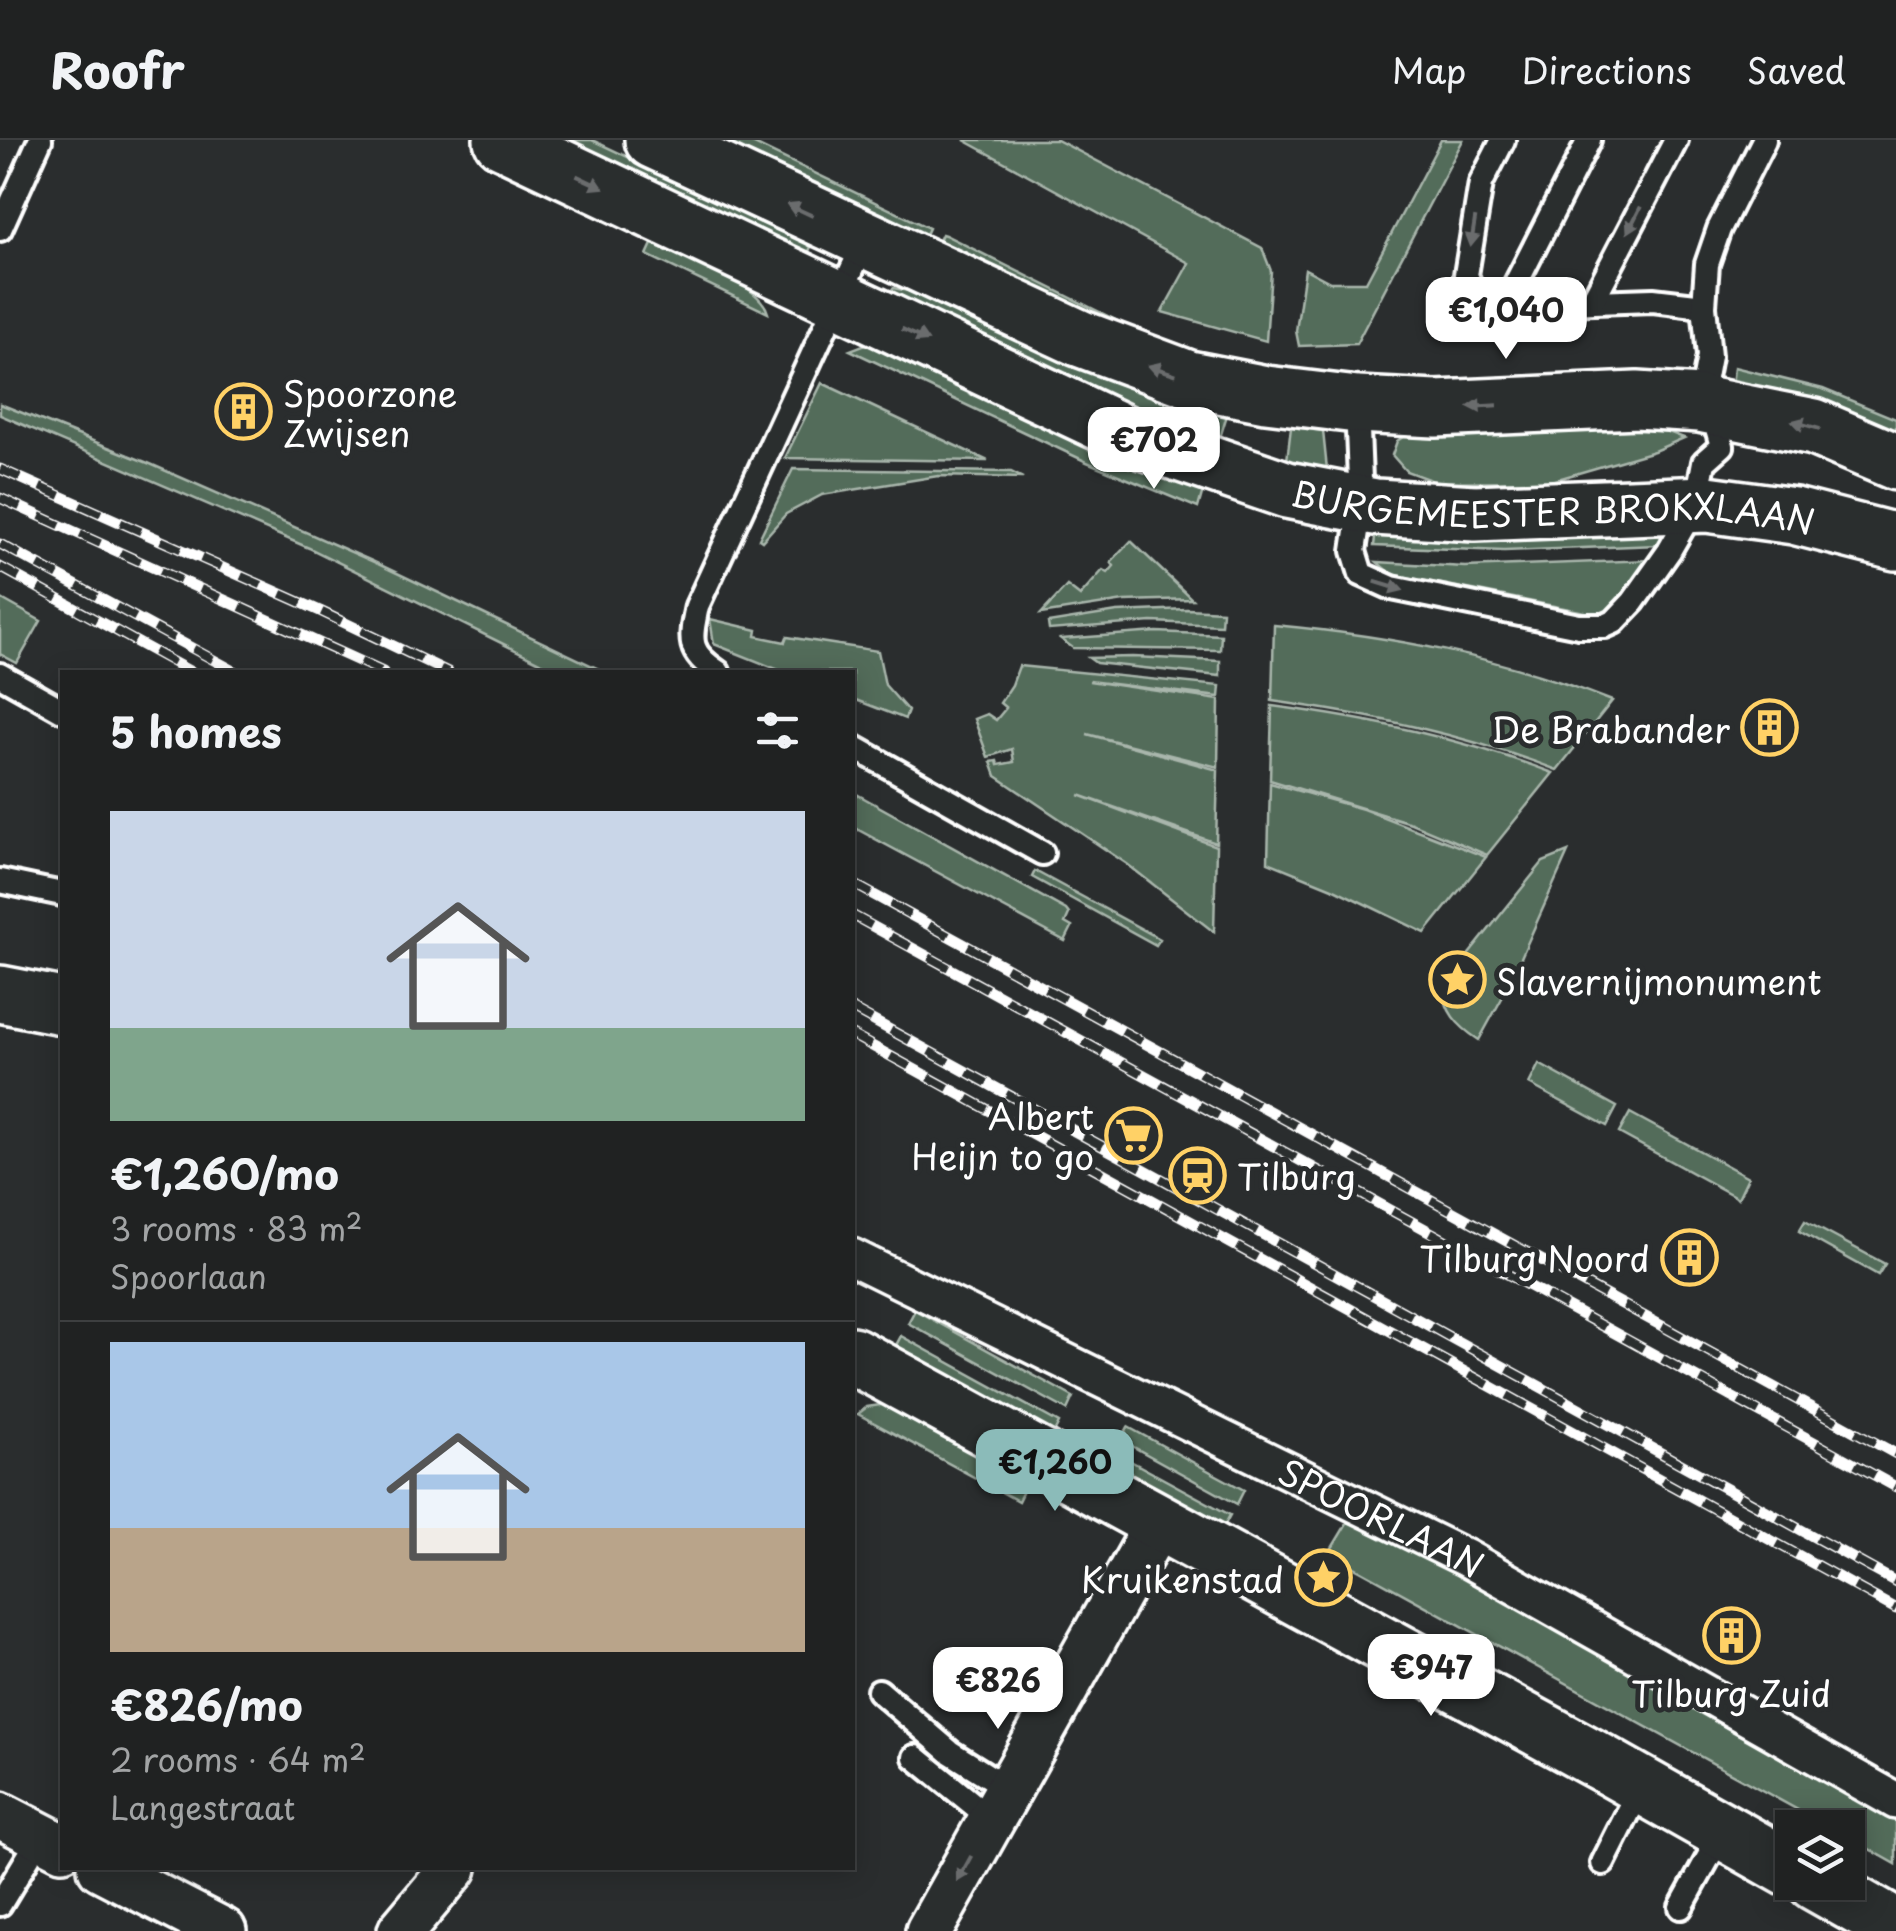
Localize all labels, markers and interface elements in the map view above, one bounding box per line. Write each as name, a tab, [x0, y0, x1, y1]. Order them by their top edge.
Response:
text: Roofr	[50, 33, 185, 105]
text: Map	[1392, 43, 1466, 96]
text: Directions	[1521, 43, 1692, 96]
text: Saved	[1747, 43, 1846, 96]
one-way arrow	[575, 173, 604, 190]
one-way arrow	[785, 202, 814, 219]
one-way arrow	[1626, 206, 1643, 235]
one-way arrow	[1465, 216, 1481, 248]
pin: €1,040	[1425, 277, 1587, 362]
text: €1,040	[1448, 285, 1564, 333]
one-way arrow	[901, 327, 930, 344]
one-way arrow	[1147, 361, 1177, 376]
place label: Spoorzone Zwijsen	[283, 366, 458, 459]
building icon: Spoorzone Zwijsen	[214, 382, 274, 442]
one-way arrow	[1467, 398, 1499, 414]
pin: €702	[1095, 407, 1213, 492]
text: €702	[1110, 415, 1198, 463]
one-way arrow	[1790, 417, 1821, 432]
street label: BURGEMEESTER BROKXLAAN	[1287, 465, 1821, 547]
one-way arrow	[1375, 579, 1405, 594]
building icon: De Brabander	[1739, 698, 1799, 758]
text: 5 homes	[110, 699, 282, 762]
place label: De Brabander	[1491, 702, 1730, 755]
icon: filters	[750, 703, 805, 758]
icon: home	[368, 876, 548, 1056]
place icon: Slavernijmonument	[1427, 950, 1487, 1010]
place label: Slavernijmonument	[1496, 954, 1821, 1007]
place label: Albert Heijn to go	[911, 1089, 1094, 1182]
supermarket icon: Albert Heijn to go	[1103, 1105, 1163, 1165]
text: €1,260/mo	[110, 1141, 339, 1204]
station icon: Tilburg	[1168, 1145, 1228, 1205]
place label: Tilburg	[1237, 1149, 1356, 1202]
text: 3 rooms · 83 m²	[110, 1204, 363, 1252]
building icon: Tilburg Noord	[1659, 1227, 1719, 1287]
place label: Tilburg Noord	[1419, 1231, 1650, 1284]
text: Spoorlaan	[110, 1252, 267, 1300]
icon: home	[368, 1407, 548, 1587]
pin: €1,260	[974, 1429, 1136, 1514]
text: €1,260	[998, 1437, 1112, 1485]
street label: SPOORLAAN	[1270, 1444, 1495, 1590]
place icon: Kruikenstad	[1293, 1548, 1353, 1608]
place label: Kruikenstad	[1081, 1552, 1284, 1605]
building icon: Tilburg Zuid	[1701, 1606, 1761, 1666]
pin: €947	[1372, 1634, 1490, 1719]
text: €947	[1390, 1642, 1472, 1690]
pin: €826	[939, 1647, 1057, 1732]
text: €826	[955, 1655, 1041, 1703]
place label: Tilburg Zuid	[1631, 1666, 1831, 1719]
text: €826/mo	[110, 1672, 303, 1735]
text: 2 rooms · 64 m²	[110, 1735, 366, 1783]
text: Langestraat	[110, 1783, 295, 1831]
map controls	[1775, 1810, 1865, 1900]
button: layers	[1775, 1810, 1865, 1900]
one-way arrow	[956, 1854, 973, 1883]

